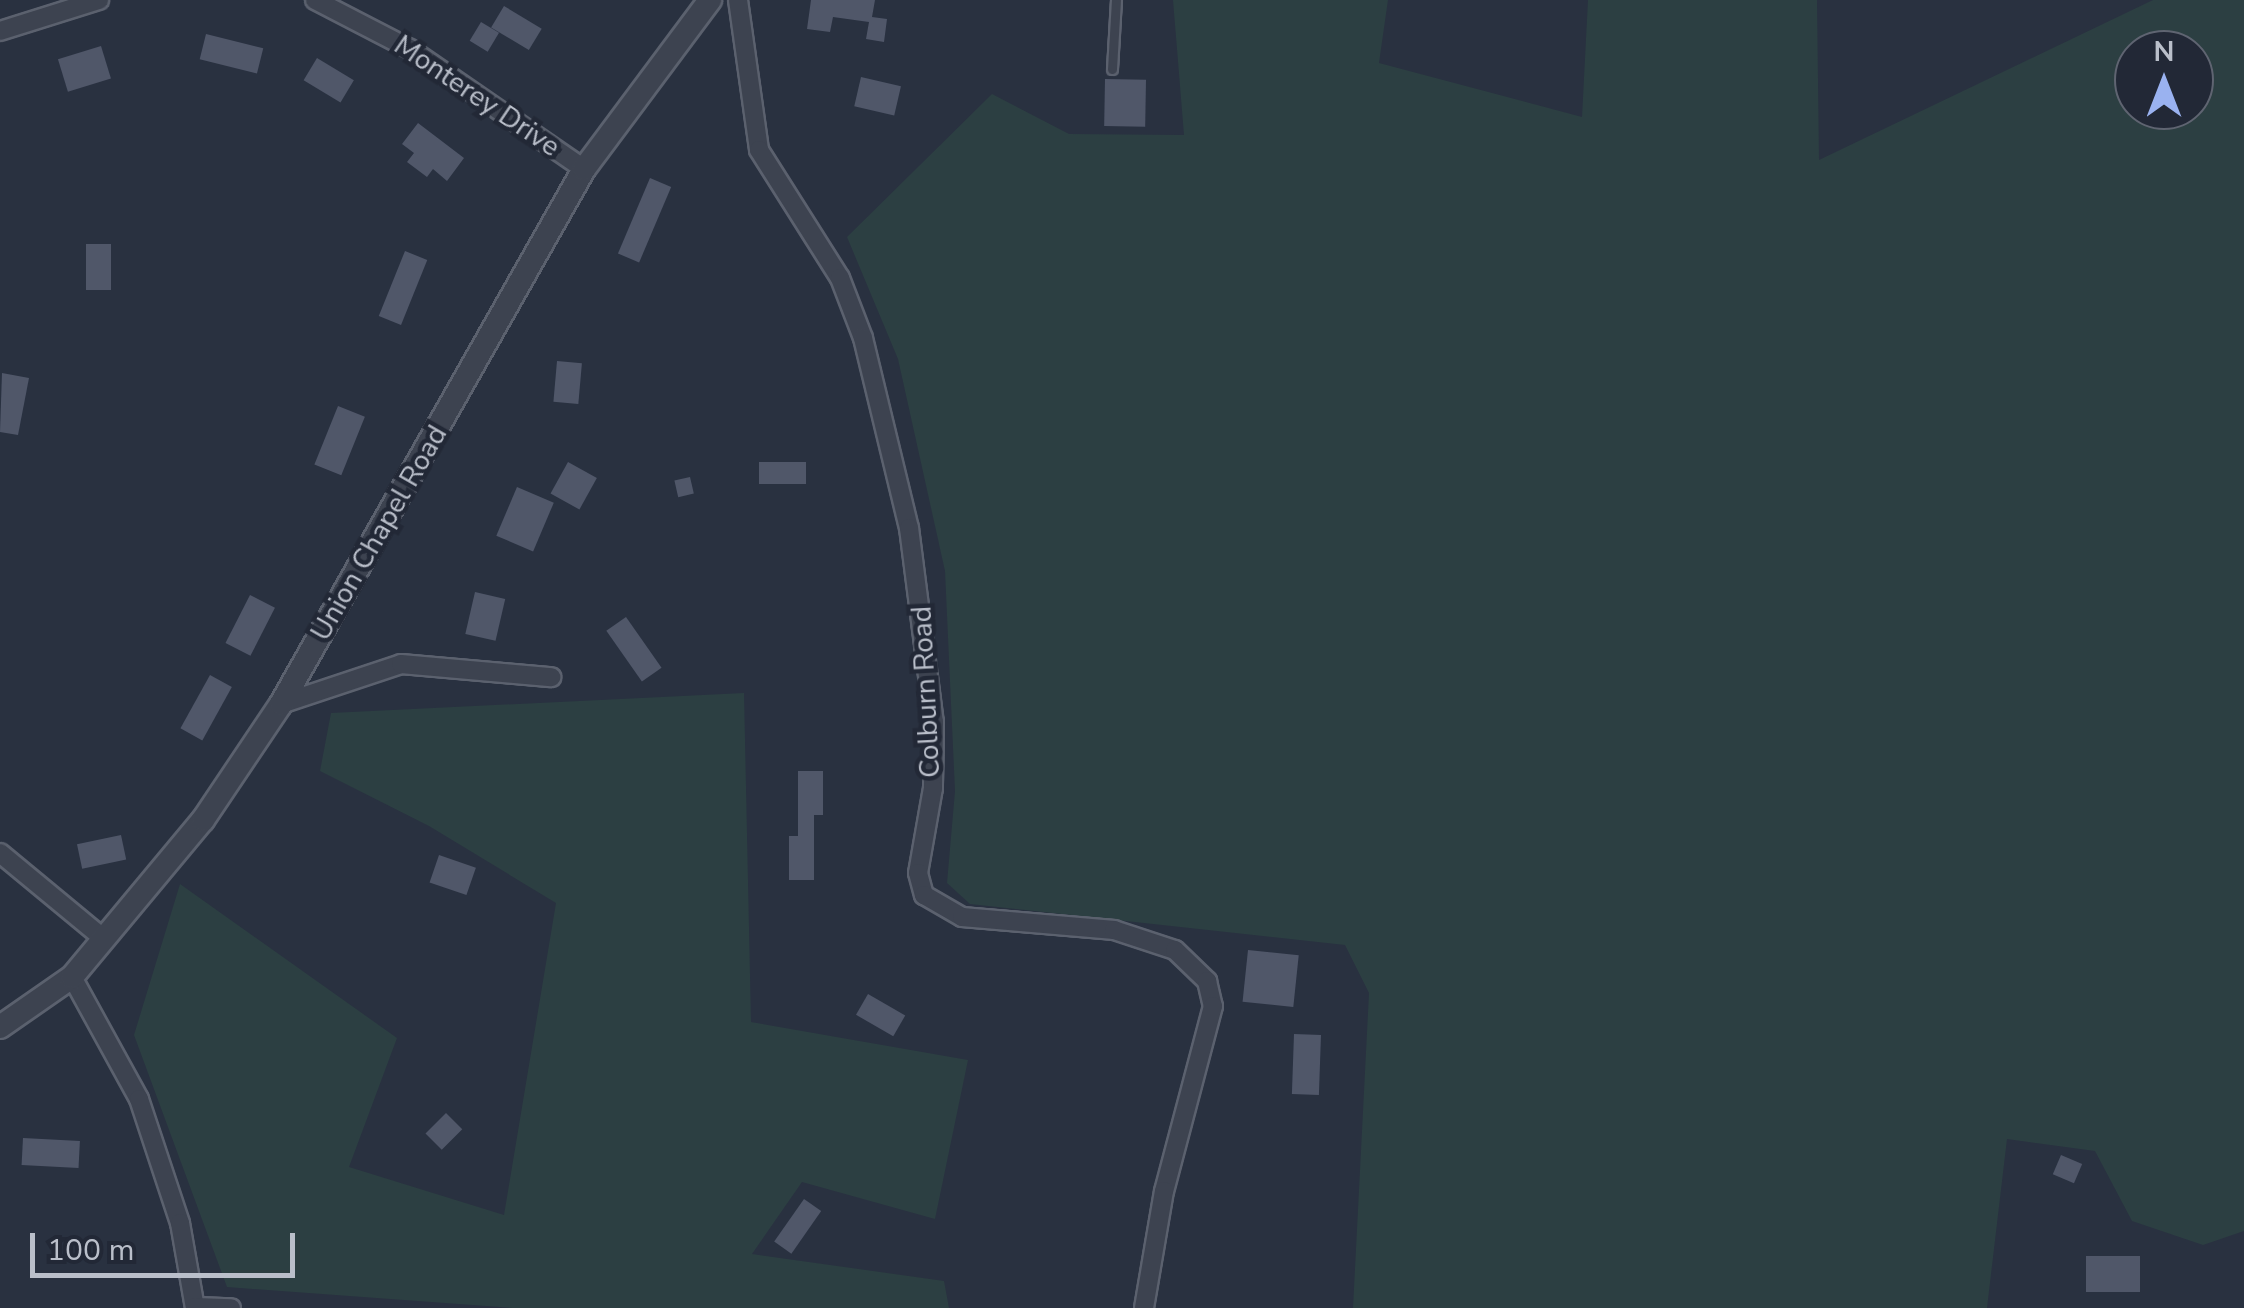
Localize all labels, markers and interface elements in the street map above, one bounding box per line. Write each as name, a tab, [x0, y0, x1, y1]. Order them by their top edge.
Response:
street label: Monterey Drive	[388, 28, 566, 164]
north arrow	[2114, 30, 2214, 130]
text: N	[2154, 33, 2174, 71]
street label: Union Chapel Road	[304, 419, 454, 647]
street label: Colburn Road	[905, 605, 947, 779]
scale bar	[35, 1213, 300, 1275]
text: 100 m	[47, 1230, 134, 1271]

